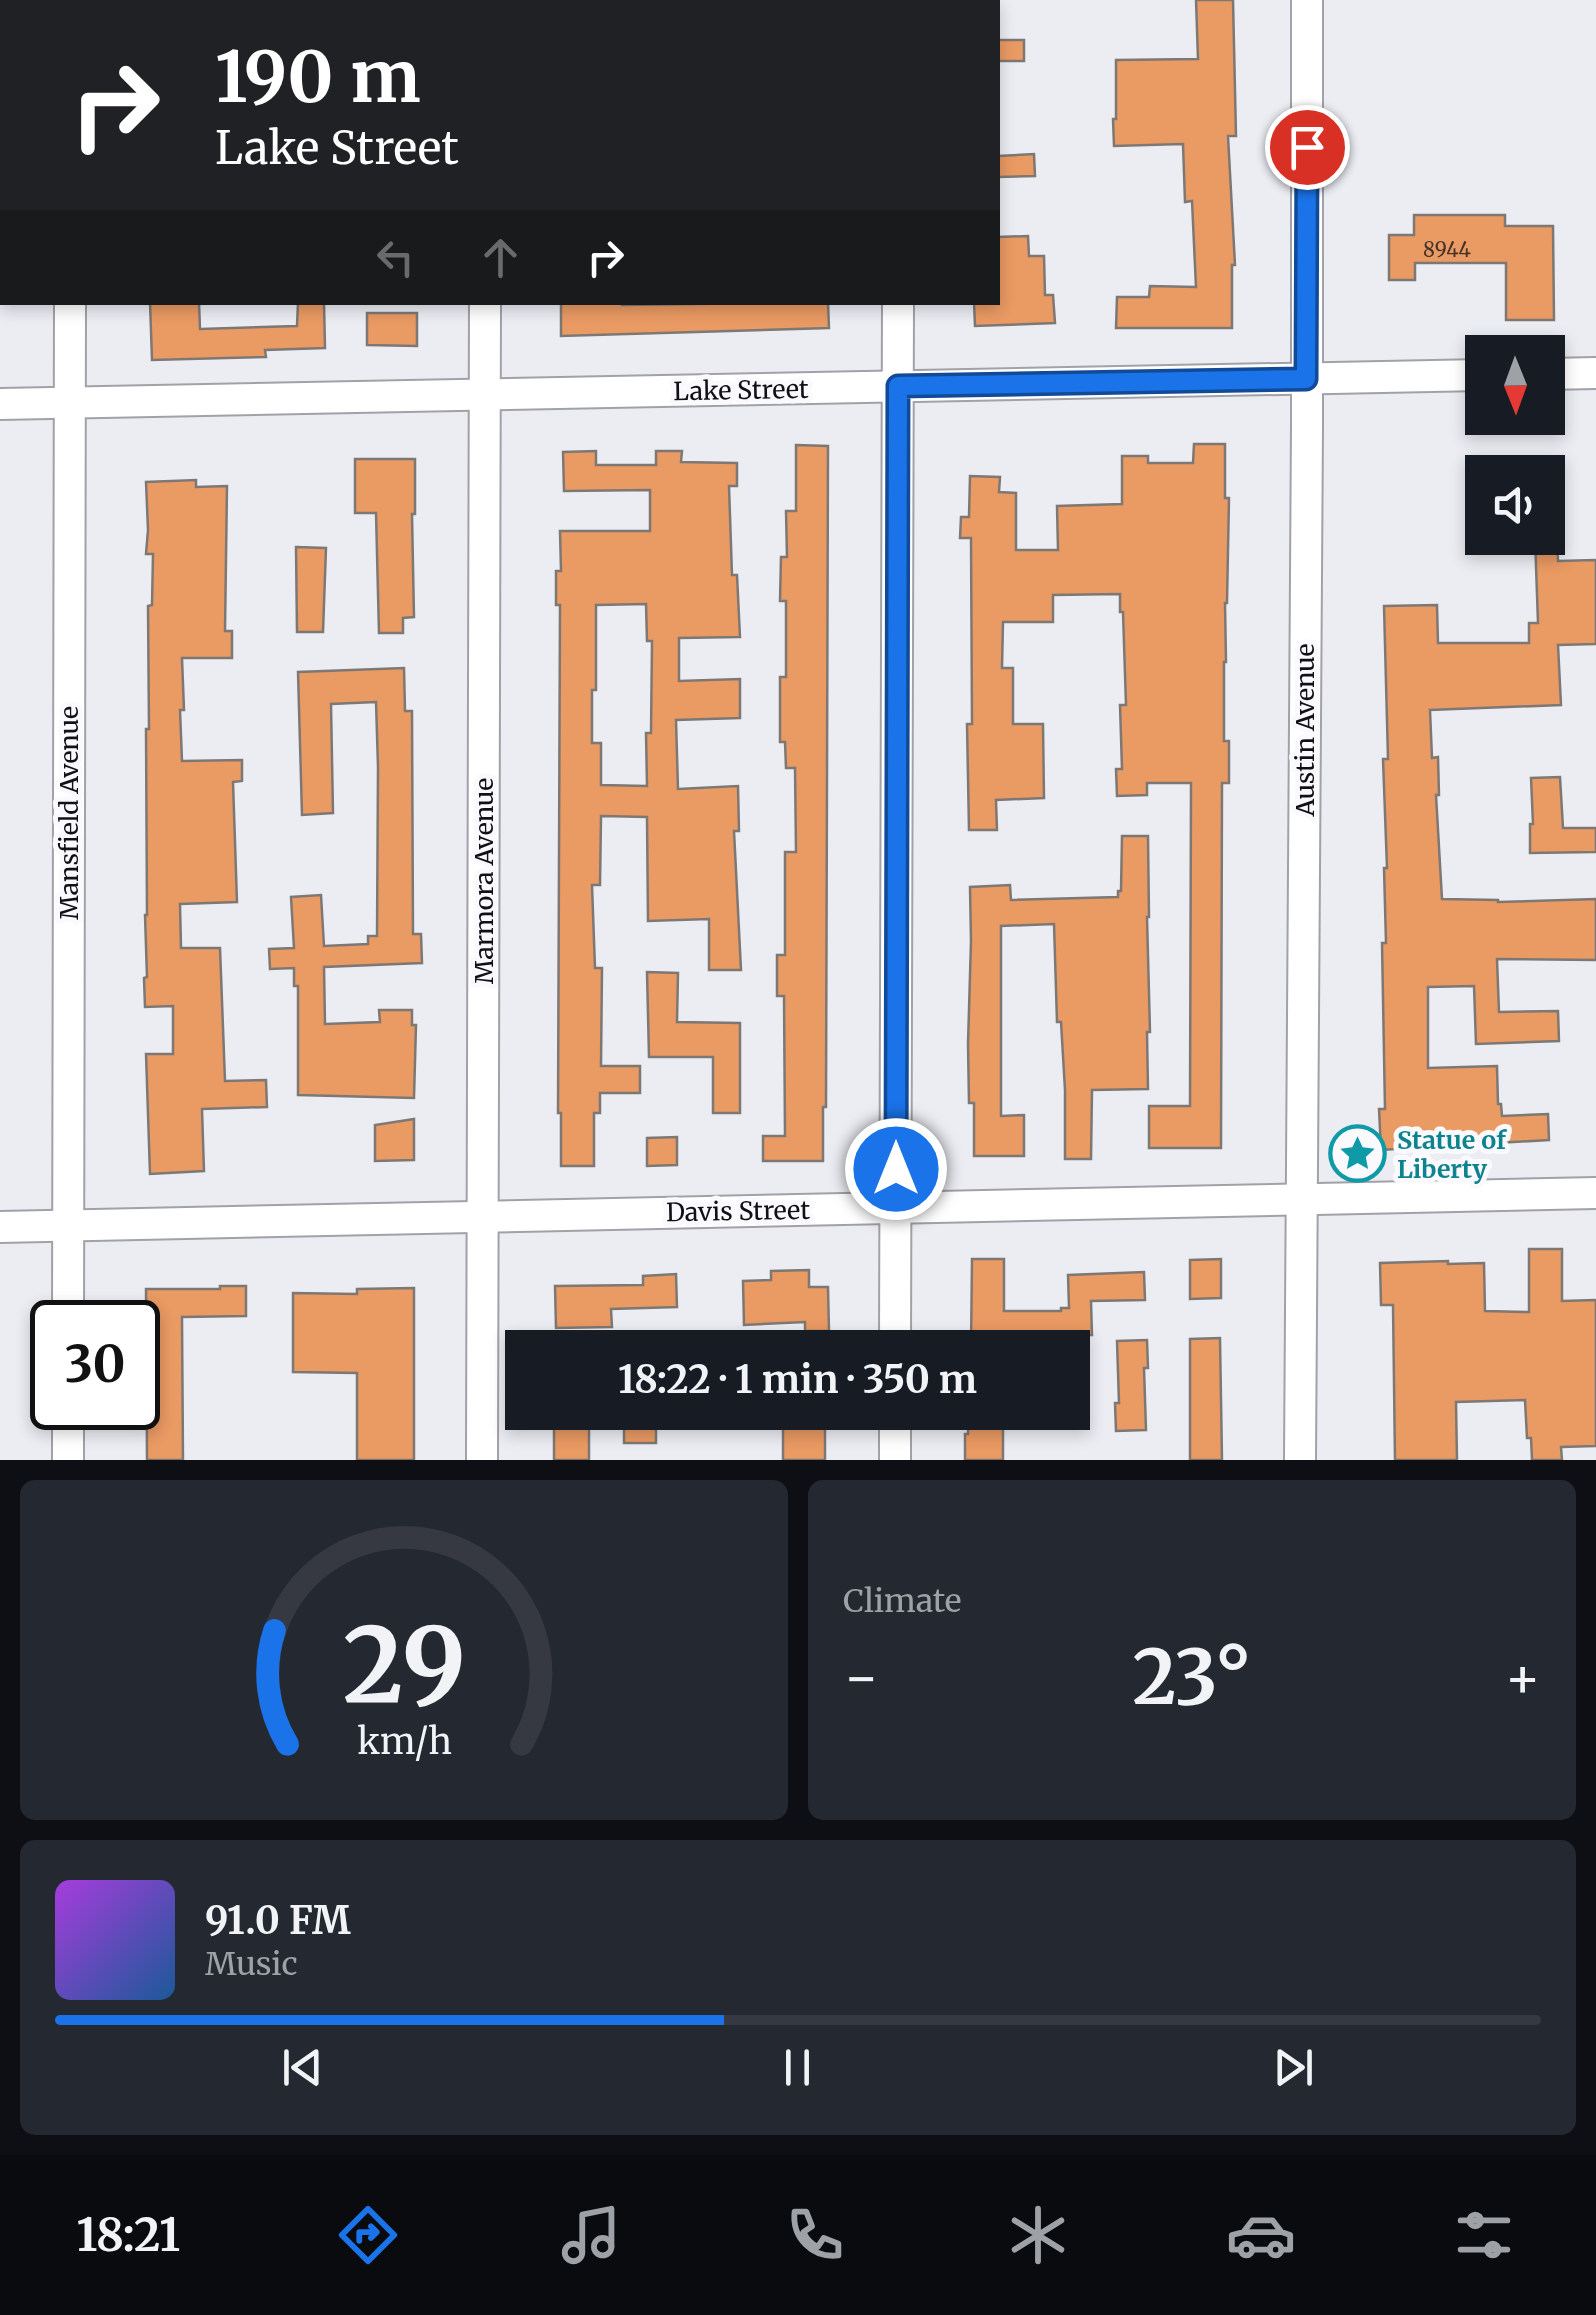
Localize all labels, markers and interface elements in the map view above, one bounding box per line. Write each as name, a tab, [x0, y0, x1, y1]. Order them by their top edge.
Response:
text: 190 m	[215, 33, 421, 121]
icon: right	[50, 40, 180, 170]
pin	[1265, 105, 1350, 190]
text: Lake Street	[215, 120, 459, 176]
icon: arrive	[1280, 120, 1335, 175]
icon: left	[368, 230, 423, 285]
icon: ahead	[473, 230, 528, 285]
icon: right	[578, 230, 633, 285]
house number: 8944	[1423, 237, 1471, 262]
north arrow	[1465, 335, 1565, 435]
map controls	[1465, 335, 1565, 555]
street label: Lake Street	[673, 373, 809, 407]
button: sound	[1465, 455, 1565, 555]
street label: Austin Avenue	[1289, 643, 1321, 818]
street label: Mansfield Avenue	[53, 706, 85, 920]
street label: Marmora Avenue	[468, 778, 500, 984]
position arrow	[844, 1117, 948, 1221]
place icon: Statue of Liberty	[1328, 1124, 1388, 1184]
place label: Statue of Liberty	[1397, 1124, 1507, 1185]
street label: Davis Street	[666, 1194, 811, 1228]
speed limit sign: 30	[30, 1300, 160, 1430]
text: 18:22 · 1 min · 350 m	[618, 1356, 977, 1403]
text: Climate	[843, 1581, 961, 1621]
text: 29	[342, 1600, 466, 1730]
text: 23°	[1133, 1630, 1251, 1724]
text: −	[843, 1643, 880, 1712]
text: +	[1504, 1643, 1541, 1712]
text: km/h	[357, 1719, 451, 1764]
text: 91.0 FM	[205, 1897, 351, 1944]
text: Music	[205, 1944, 298, 1984]
icon: previous	[275, 2040, 330, 2095]
icon: pause	[770, 2040, 825, 2095]
icon: next	[1266, 2040, 1321, 2095]
icon: directions	[333, 2200, 403, 2270]
icon: music	[556, 2200, 626, 2270]
icon: phone	[780, 2200, 850, 2270]
icon: climate	[1003, 2200, 1073, 2270]
icon: car	[1226, 2200, 1296, 2270]
icon: filters	[1449, 2200, 1519, 2270]
text: 18:21	[77, 2207, 180, 2263]

